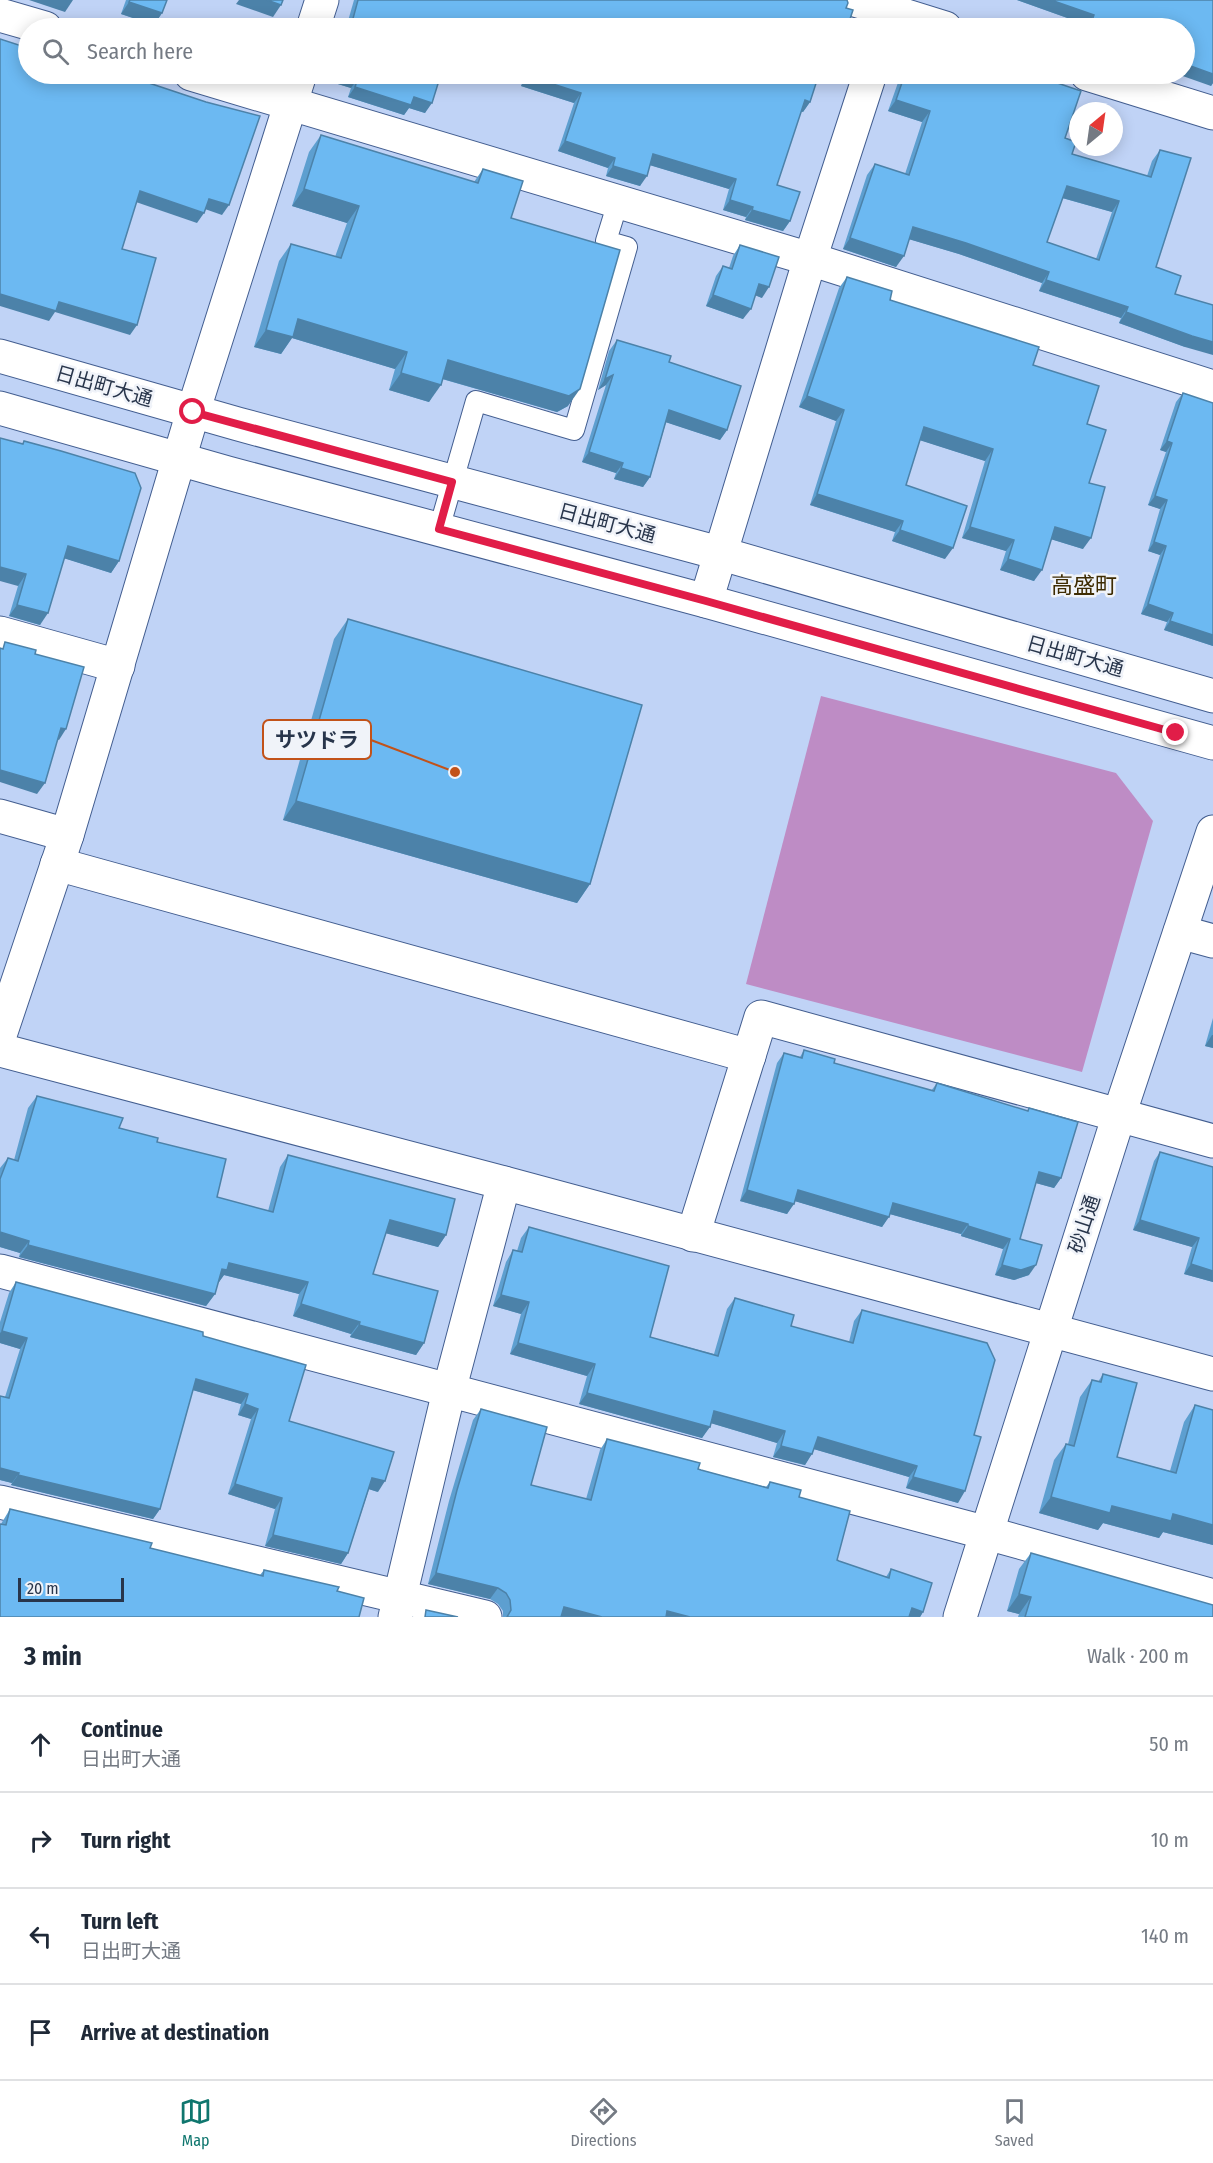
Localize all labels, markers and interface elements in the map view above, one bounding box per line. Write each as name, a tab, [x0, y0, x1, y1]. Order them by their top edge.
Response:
search box	[18, 18, 1195, 84]
icon: search	[39, 35, 72, 68]
text: Search here	[87, 38, 193, 65]
north arrow	[1069, 102, 1123, 156]
street label: 日出町大通	[53, 361, 155, 411]
route start	[179, 398, 205, 424]
street label: 日出町大通	[556, 498, 658, 548]
district label: 高盛町	[1051, 572, 1117, 599]
street label: 日出町大通	[1024, 631, 1126, 681]
route end	[1162, 719, 1188, 745]
callout: サツドラ	[263, 720, 371, 759]
text: サツドラ	[275, 727, 359, 753]
street label: 砂山通	[1063, 1192, 1105, 1256]
scale bar	[18, 1575, 124, 1602]
text: 20 m	[27, 1579, 58, 1598]
text: 3 min	[24, 1641, 82, 1672]
text: Walk · 200 m	[1087, 1644, 1189, 1668]
text: Continue	[81, 1716, 163, 1743]
icon: ahead	[24, 1728, 57, 1761]
text: 50 m	[1149, 1732, 1189, 1756]
text: 日出町大通	[81, 1747, 181, 1771]
icon: right	[24, 1824, 57, 1857]
text: Turn right	[81, 1827, 170, 1854]
text: 10 m	[1151, 1828, 1189, 1852]
text: Turn left	[81, 1908, 159, 1935]
icon: left	[24, 1920, 57, 1953]
text: 140 m	[1141, 1924, 1189, 1948]
text: 日出町大通	[81, 1939, 181, 1963]
icon: arrive	[24, 2016, 57, 2049]
text: Arrive at destination	[81, 2019, 269, 2046]
tab: Map	[179, 2095, 212, 2150]
tab: Directions	[570, 2095, 637, 2150]
tab: Saved	[995, 2095, 1034, 2150]

